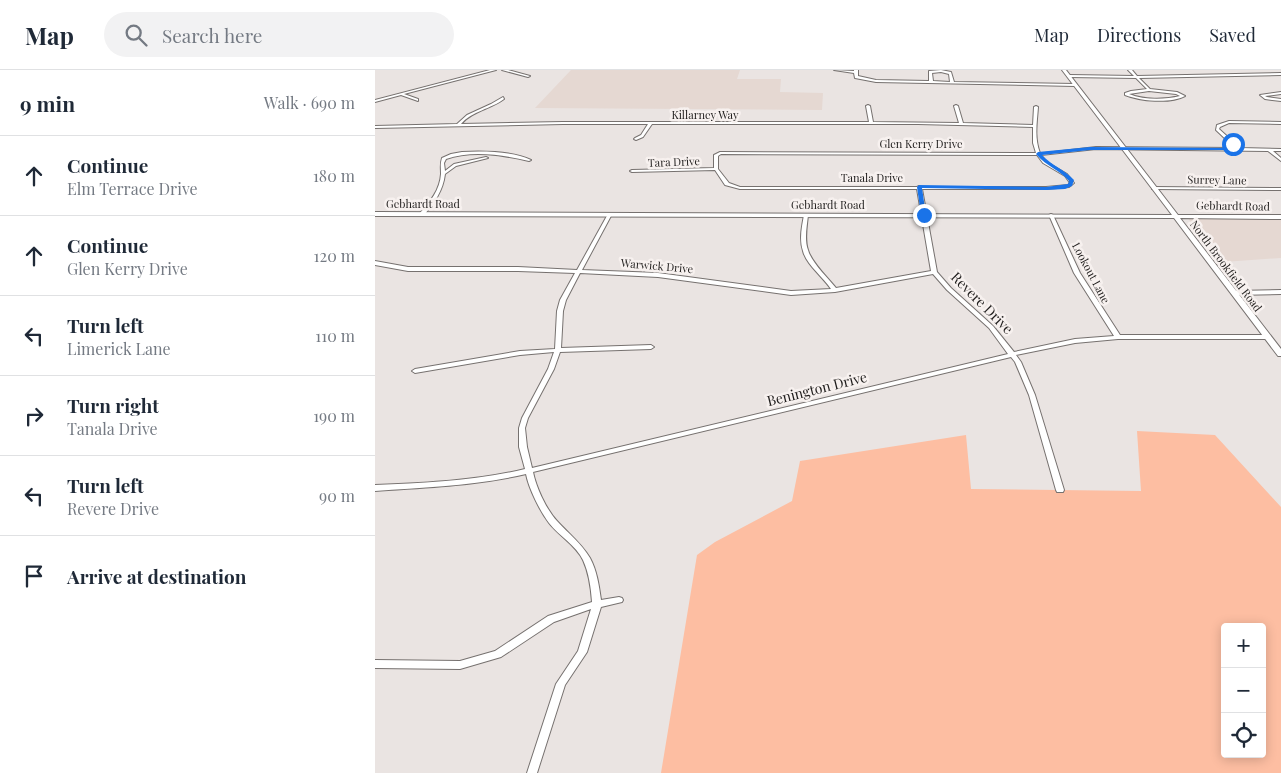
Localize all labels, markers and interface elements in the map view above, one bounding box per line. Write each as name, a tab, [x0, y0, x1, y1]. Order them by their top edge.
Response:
search box	[104, 12, 454, 57]
text: Map	[25, 19, 74, 51]
icon: search	[122, 21, 150, 49]
text: Search here	[162, 22, 262, 48]
text: Map	[1034, 23, 1069, 47]
text: Directions	[1097, 23, 1181, 47]
text: Saved	[1209, 23, 1256, 47]
text: 9 min	[20, 89, 75, 117]
text: Walk · 690 m	[264, 92, 355, 113]
street label: Killarney Way	[671, 107, 739, 122]
route start	[1222, 133, 1245, 156]
street label: Glen Kerry Drive	[879, 136, 963, 151]
text: Continue	[67, 152, 148, 178]
street label: Tara Drive	[648, 153, 701, 170]
icon: ahead	[20, 162, 48, 190]
text: 180 m	[313, 165, 355, 186]
street label: Tanala Drive	[841, 170, 904, 185]
street label: Surrey Lane	[1187, 171, 1247, 188]
text: Elm Terrace Drive	[67, 178, 198, 199]
street label: Gebhardt Road	[386, 196, 461, 211]
street label: Gebhardt Road	[791, 197, 866, 212]
street label: Gebhardt Road	[1196, 197, 1271, 214]
route end	[913, 204, 936, 227]
street label: North Brookfield Road	[1187, 217, 1266, 315]
text: Continue	[67, 232, 148, 258]
street label: Lookout Lane	[1069, 240, 1114, 306]
icon: ahead	[20, 242, 48, 270]
text: 120 m	[314, 245, 355, 266]
street label: Warwick Drive	[619, 255, 694, 276]
text: Glen Kerry Drive	[67, 258, 188, 279]
street label: Revere Drive	[947, 267, 1018, 338]
text: Turn left	[67, 312, 144, 338]
icon: left	[20, 322, 48, 350]
text: 110 m	[315, 325, 355, 346]
text: Limerick Lane	[67, 338, 171, 359]
street label: Benington Drive	[765, 367, 869, 410]
text: Turn right	[67, 392, 159, 418]
icon: right	[20, 402, 48, 430]
text: 190 m	[313, 405, 355, 426]
text: Tanala Drive	[67, 418, 158, 439]
text: Turn left	[67, 472, 144, 498]
icon: left	[20, 482, 48, 510]
text: 90 m	[319, 485, 355, 506]
text: Revere Drive	[67, 498, 159, 519]
icon: arrive	[20, 562, 48, 590]
text: Arrive at destination	[67, 563, 247, 589]
map controls	[1221, 623, 1266, 758]
button: +	[1221, 623, 1266, 668]
button: −	[1221, 668, 1266, 713]
button: locate	[1221, 713, 1266, 758]

